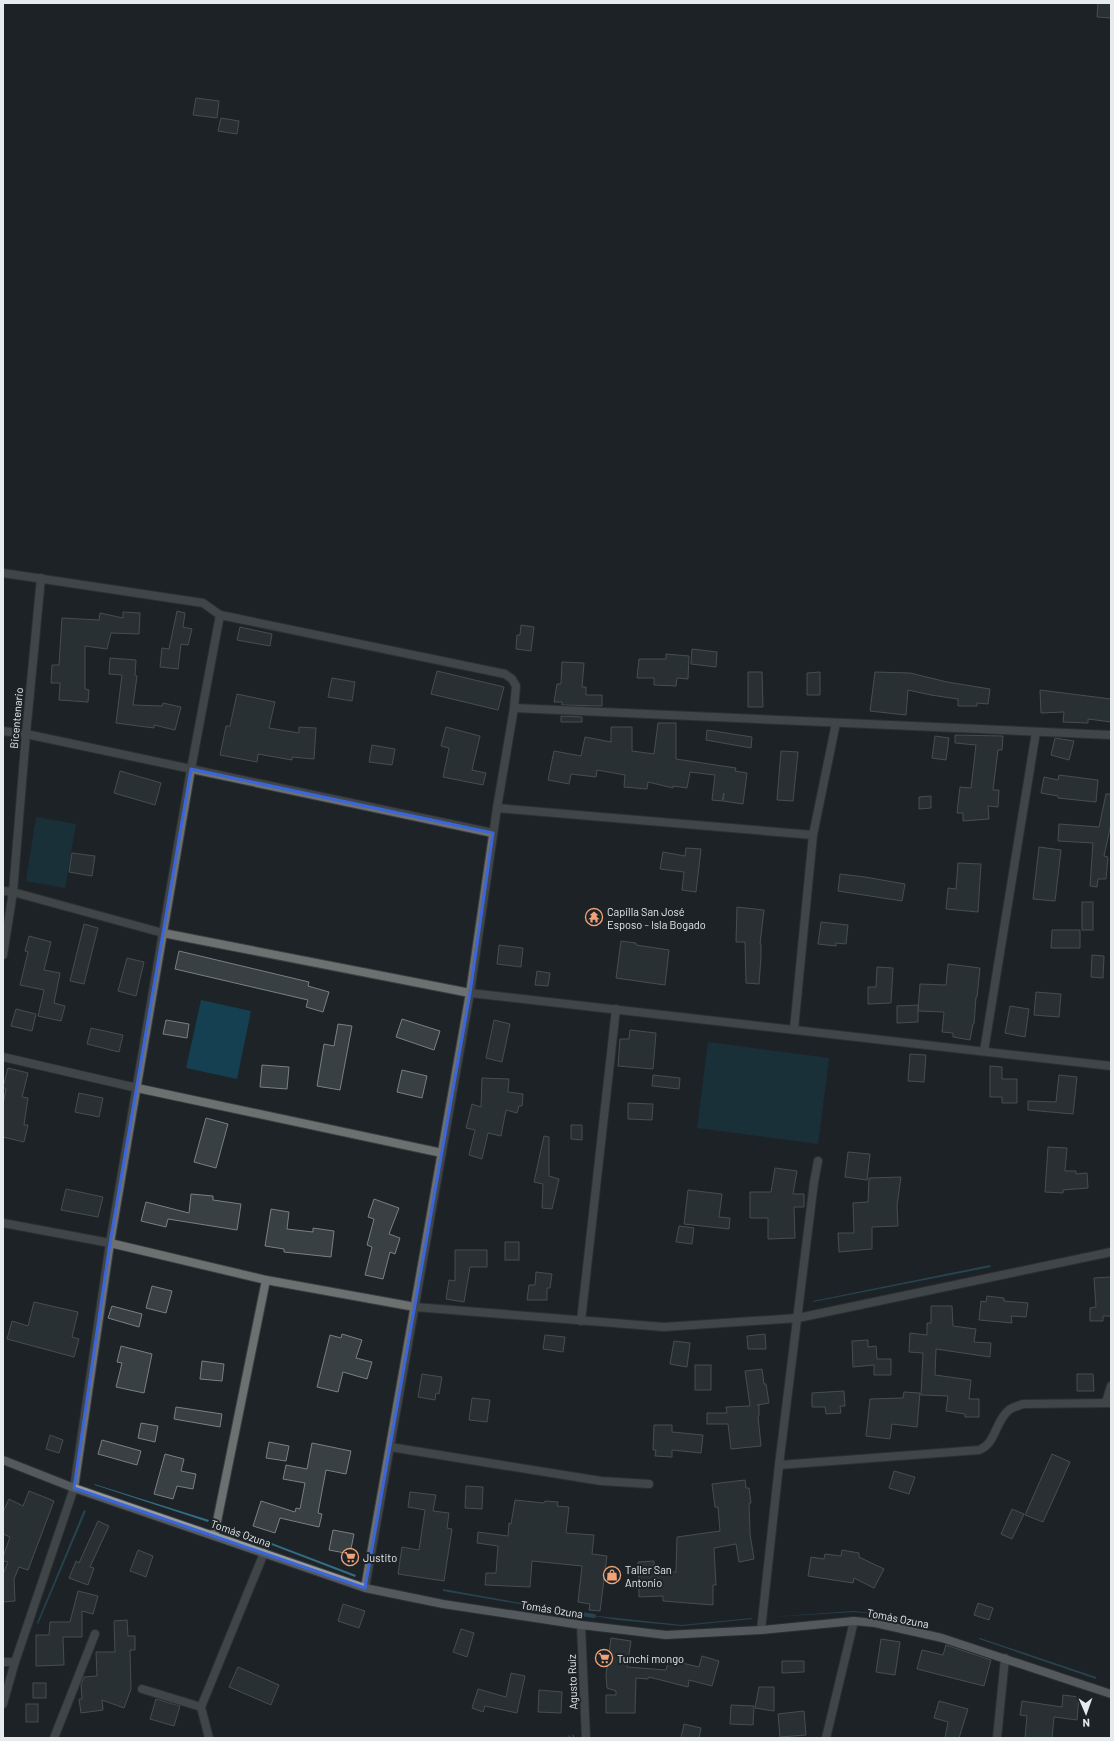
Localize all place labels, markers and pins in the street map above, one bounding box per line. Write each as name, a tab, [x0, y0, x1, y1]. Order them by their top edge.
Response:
place label: Capilla San José Esposo - Isla Bogado	[607, 905, 706, 931]
temple icon: Capilla San José Esposo - Isla Bogado	[584, 907, 604, 927]
supermarket icon: Justito	[340, 1547, 360, 1567]
place label: Justito	[363, 1551, 397, 1564]
place label: Taller San Antonio	[625, 1563, 672, 1589]
shop icon: Taller San Antonio	[602, 1565, 622, 1585]
supermarket icon: Tunchi mongo	[594, 1648, 614, 1668]
place label: Tunchi mongo	[617, 1652, 684, 1665]

